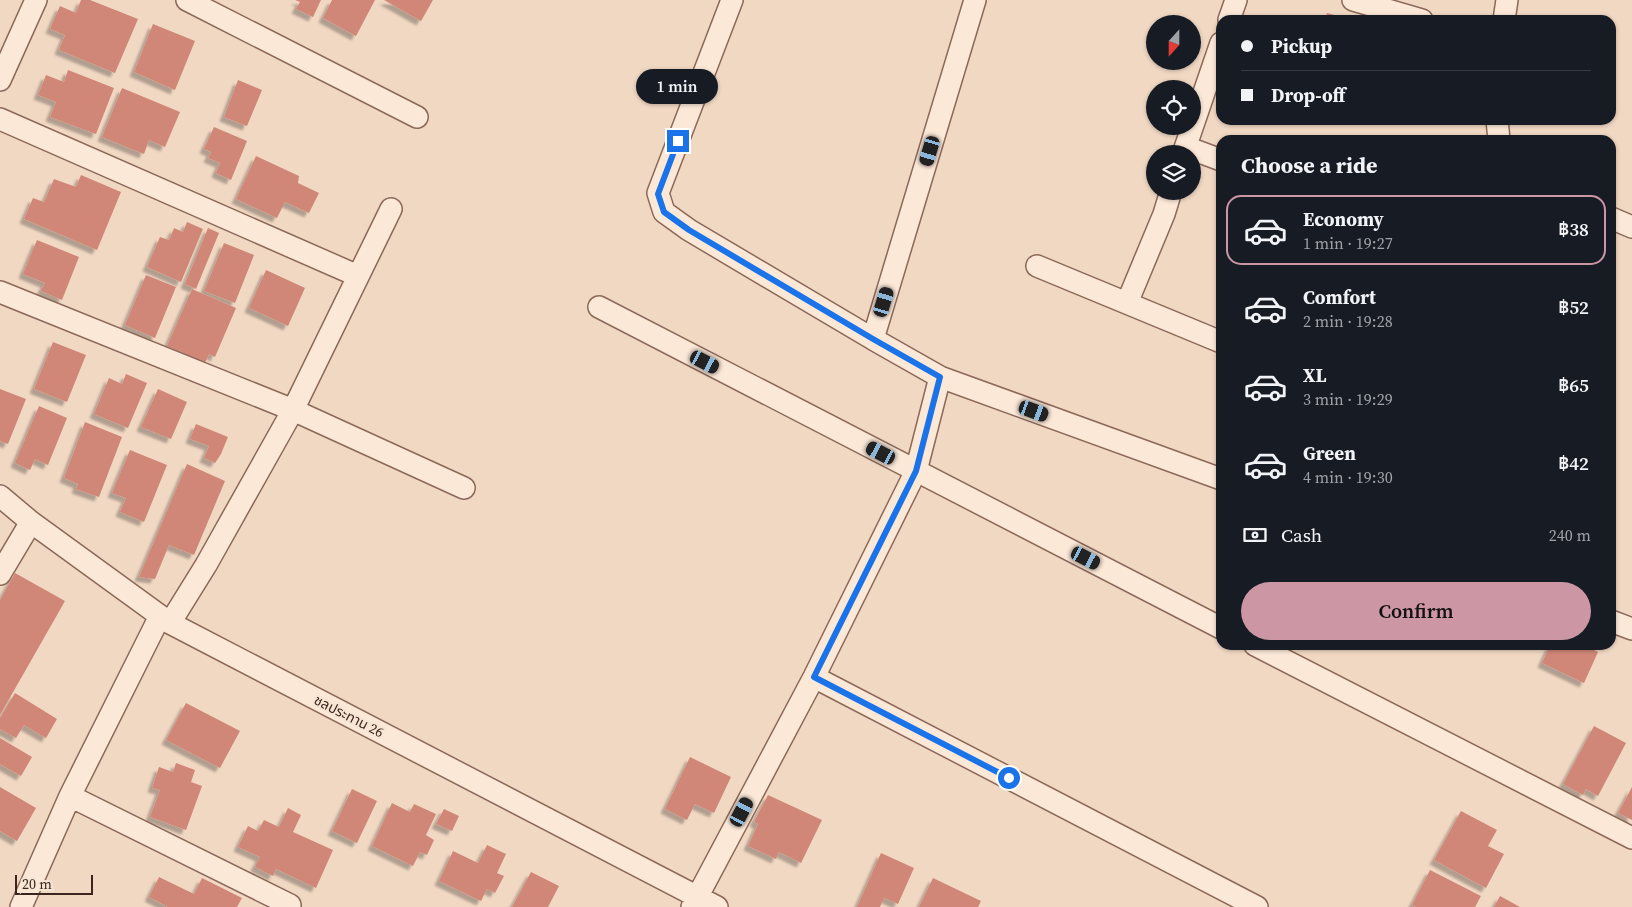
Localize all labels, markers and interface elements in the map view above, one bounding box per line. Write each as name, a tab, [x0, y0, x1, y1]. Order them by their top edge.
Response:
north arrow	[1146, 15, 1201, 70]
map controls	[1146, 15, 1201, 200]
text: Pickup	[1271, 33, 1332, 59]
callout: 1 min	[637, 68, 719, 104]
text: 1 min	[656, 75, 698, 97]
button: locate	[1146, 80, 1201, 135]
text: Drop-off	[1271, 82, 1345, 108]
route end	[667, 130, 689, 152]
car	[918, 134, 941, 168]
button: layers	[1146, 145, 1201, 200]
text: Choose a ride	[1241, 150, 1378, 180]
text: Economy	[1303, 206, 1384, 232]
icon: car	[1243, 208, 1288, 253]
text: ฿38	[1558, 216, 1589, 242]
text: 1 min · 19:27	[1303, 232, 1393, 254]
text: Comfort	[1303, 284, 1376, 310]
car	[872, 285, 895, 319]
icon: car	[1243, 286, 1288, 331]
text: ฿52	[1558, 294, 1589, 320]
text: 2 min · 19:28	[1303, 310, 1393, 332]
car	[688, 349, 721, 375]
text: XL	[1303, 362, 1326, 388]
icon: car	[1243, 364, 1288, 409]
text: ฿65	[1558, 372, 1589, 398]
text: 3 min · 19:29	[1303, 388, 1393, 410]
car	[1017, 399, 1050, 423]
car	[864, 440, 897, 466]
text: Green	[1303, 440, 1356, 466]
icon: car	[1243, 442, 1288, 487]
text: ฿42	[1558, 450, 1589, 476]
text: 4 min · 19:30	[1303, 466, 1393, 488]
icon: cash	[1241, 521, 1269, 549]
text: Cash	[1281, 522, 1322, 548]
text: 240 m	[1549, 524, 1591, 546]
car	[1069, 545, 1102, 571]
button: Confirm	[1241, 582, 1591, 640]
street label: ชลประทาน 26	[311, 690, 387, 742]
route start	[998, 767, 1020, 789]
car	[728, 795, 755, 829]
scale bar	[15, 872, 92, 895]
text: 20 m	[22, 874, 52, 894]

